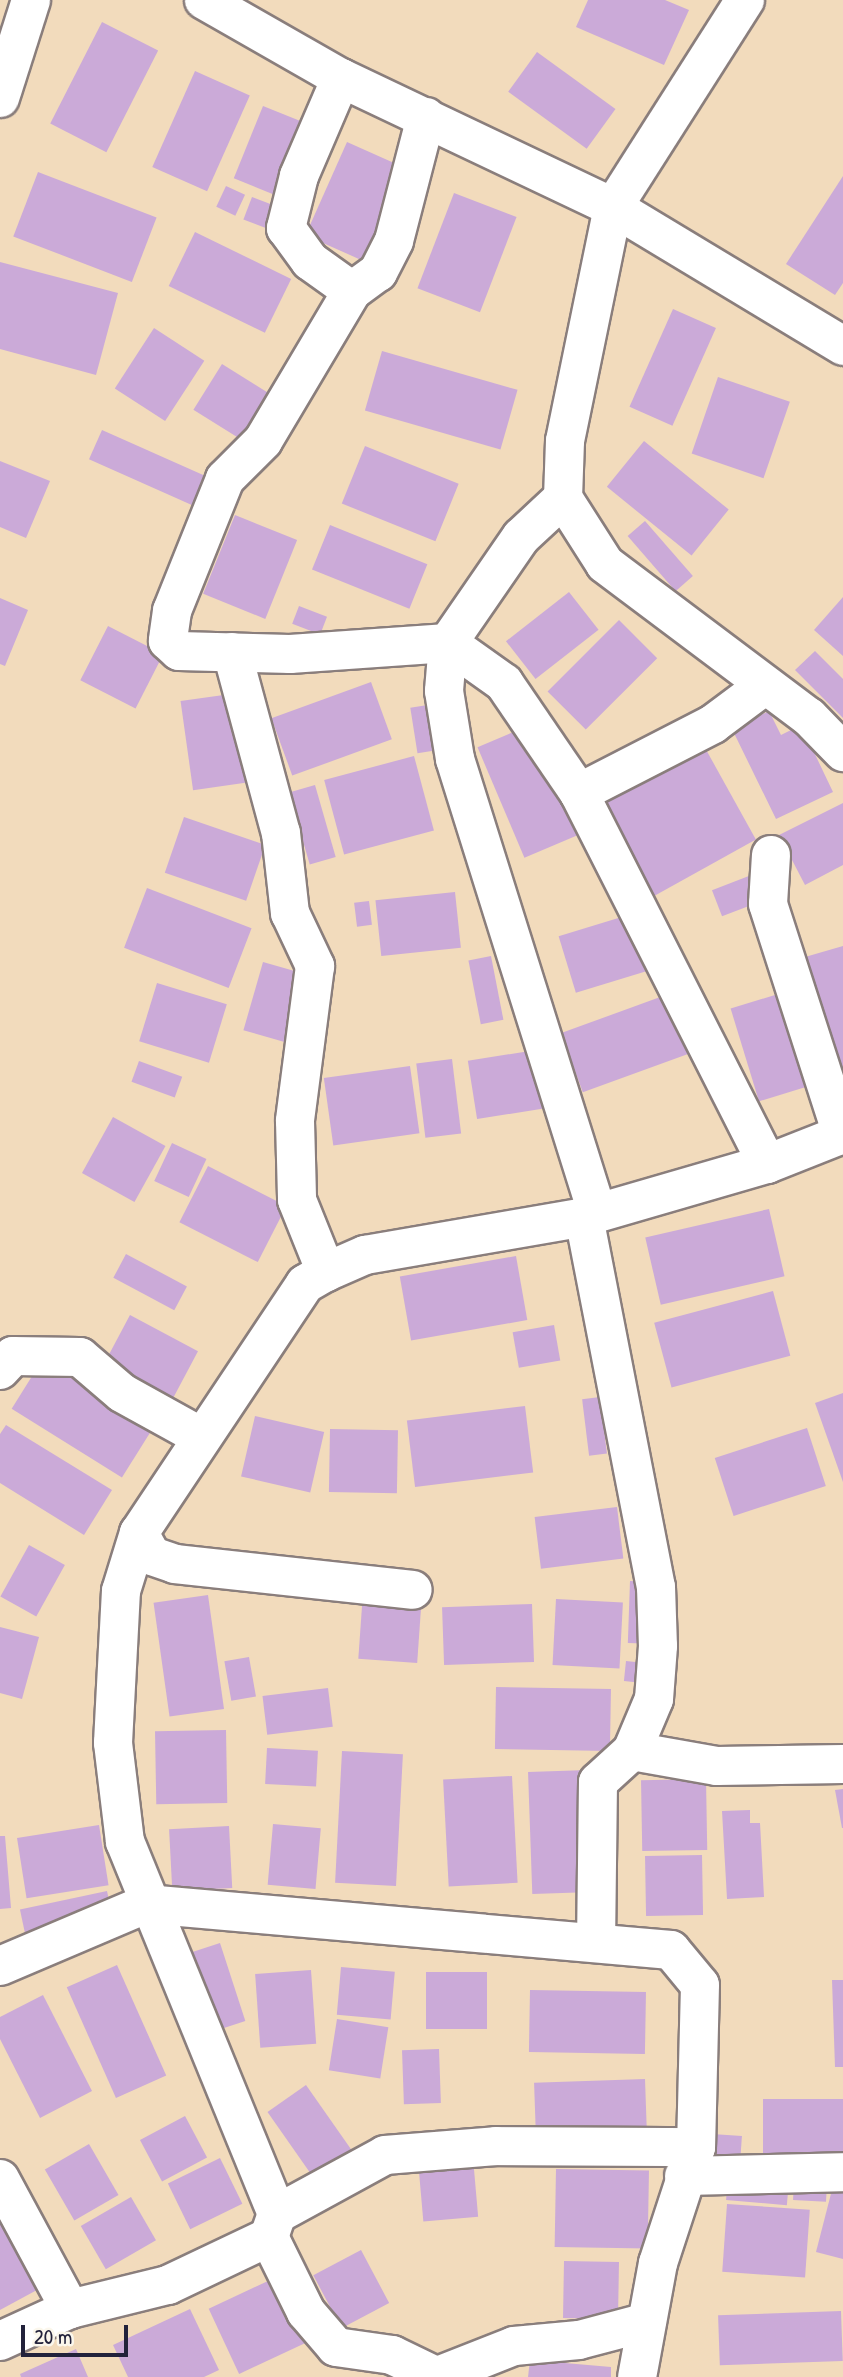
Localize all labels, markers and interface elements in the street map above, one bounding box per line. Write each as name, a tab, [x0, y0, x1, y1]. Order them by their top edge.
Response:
scale bar	[24, 2310, 131, 2354]
text: 20 m	[34, 2322, 72, 2351]

